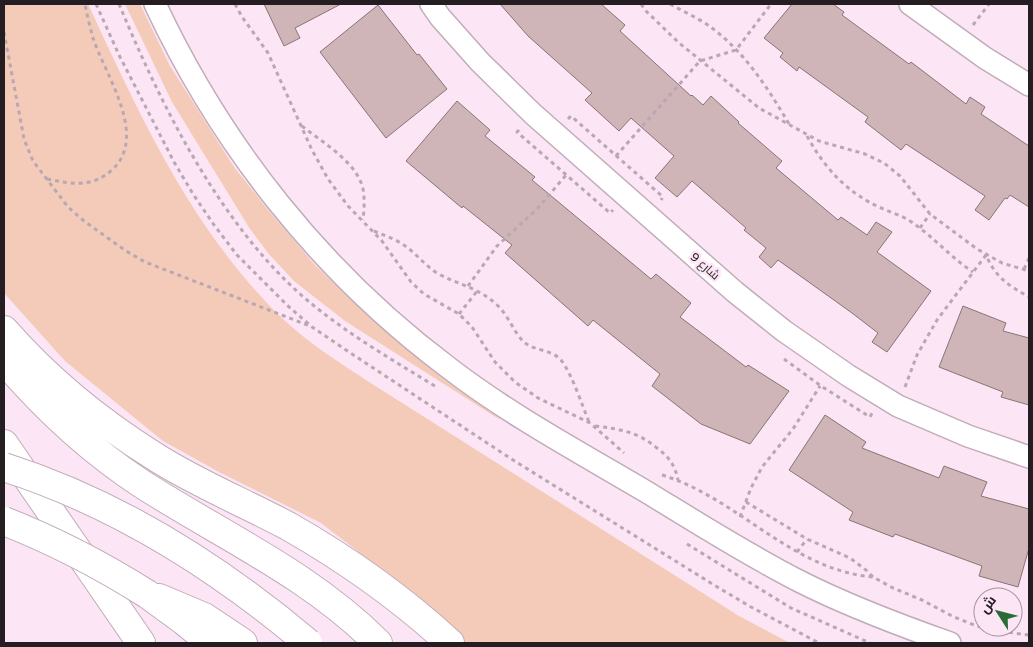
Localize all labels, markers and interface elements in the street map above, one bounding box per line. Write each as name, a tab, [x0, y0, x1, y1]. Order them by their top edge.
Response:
street label: شارع 9	[687, 250, 722, 283]
north arrow	[973, 587, 1023, 637]
text: ش	[976, 592, 1000, 617]

